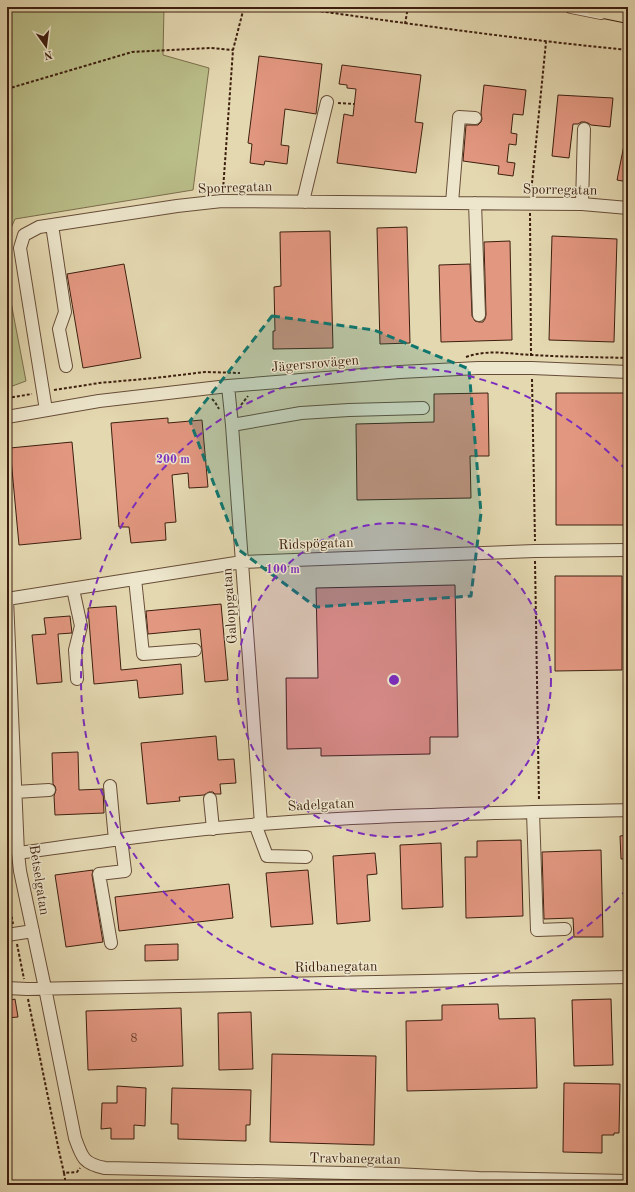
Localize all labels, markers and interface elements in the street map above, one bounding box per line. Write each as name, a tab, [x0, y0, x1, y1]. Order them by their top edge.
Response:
north arrow	[26, 26, 66, 66]
text: N	[42, 48, 53, 61]
street label: Sporregatan	[197, 180, 273, 196]
street label: Sporregatan	[523, 182, 598, 198]
street label: Jägersrovägen	[270, 353, 360, 375]
text: 200 m	[156, 454, 190, 466]
street label: Ridspögatan	[278, 536, 354, 552]
text: 100 m	[266, 564, 300, 576]
street label: Galoppgatan	[220, 567, 240, 644]
centre of rings	[387, 673, 401, 687]
street label: Sadelgatan	[287, 796, 355, 814]
street label: Betselgatan	[27, 844, 52, 917]
street label: Ridbanegatan	[294, 959, 378, 975]
house number: 8	[131, 1033, 138, 1045]
street label: Travbanegatan	[309, 1151, 401, 1167]

